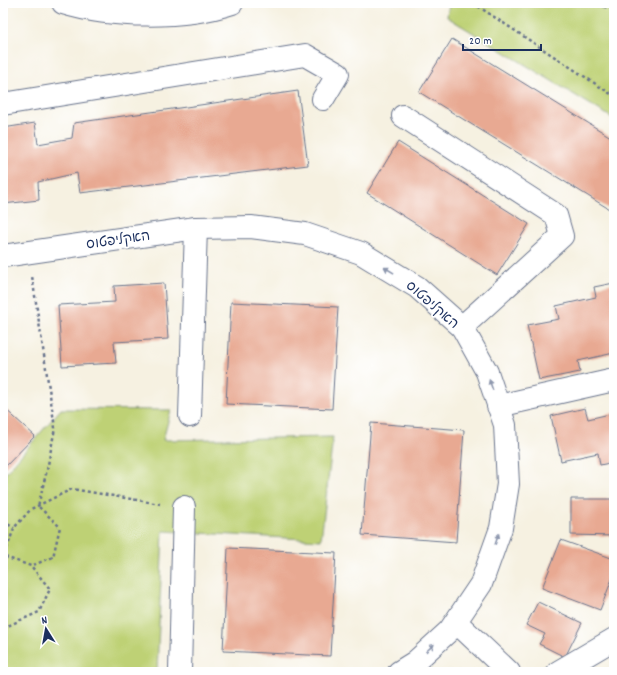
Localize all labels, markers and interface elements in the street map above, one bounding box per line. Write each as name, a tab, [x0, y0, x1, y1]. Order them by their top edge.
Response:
scale bar	[463, 26, 541, 52]
text: 20 m	[469, 33, 492, 50]
street label: האקליפטוס	[85, 227, 152, 255]
one-way arrow	[384, 266, 394, 274]
street label: האקליפטוס	[401, 277, 463, 334]
one-way arrow	[488, 379, 494, 391]
one-way arrow	[494, 533, 500, 545]
north arrow	[26, 609, 66, 649]
text: N	[40, 613, 49, 630]
one-way arrow	[425, 644, 435, 653]

